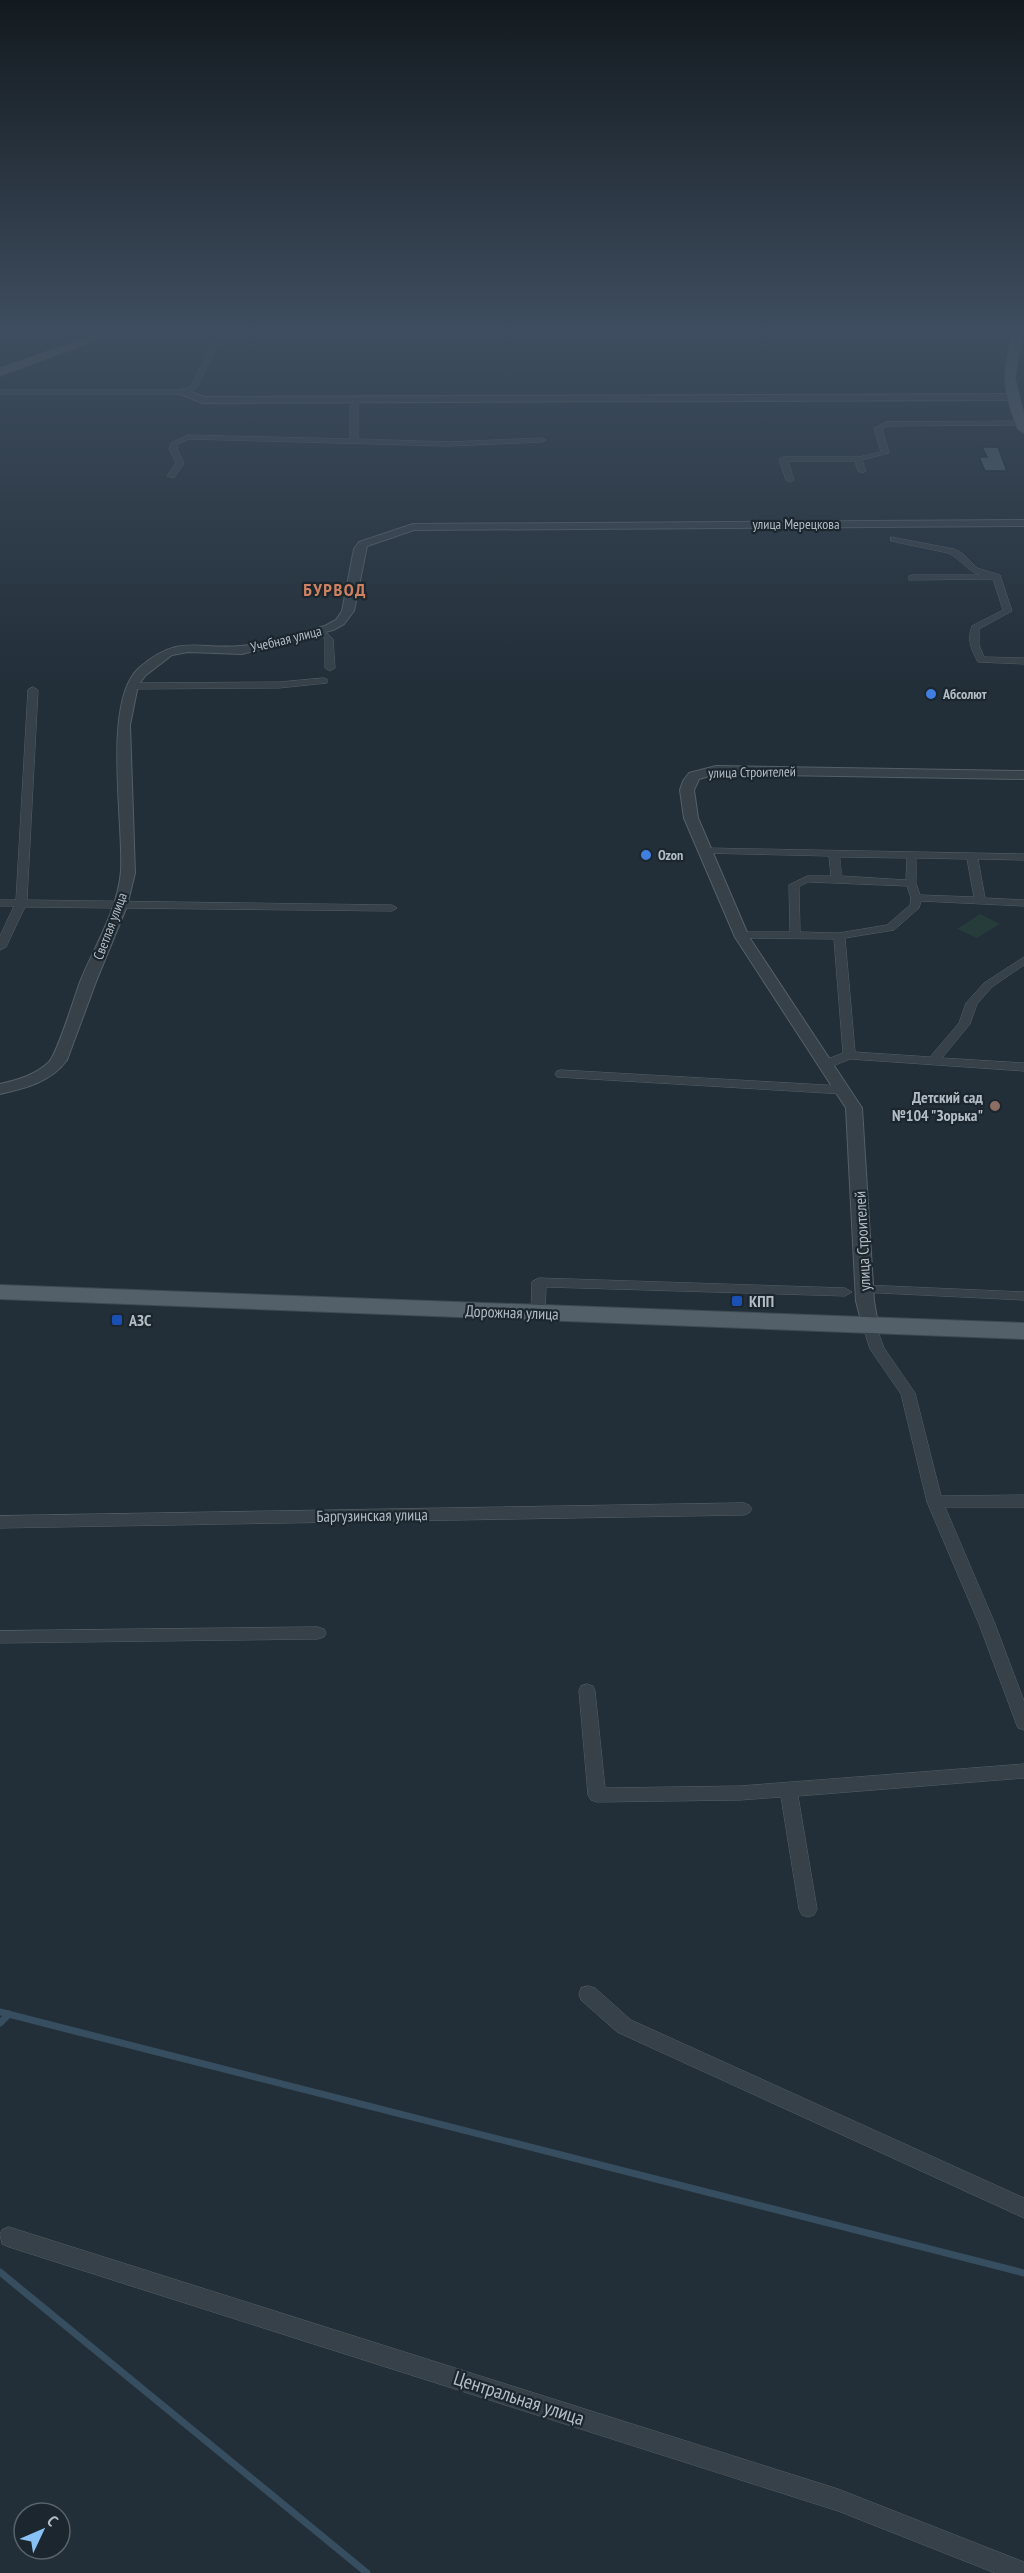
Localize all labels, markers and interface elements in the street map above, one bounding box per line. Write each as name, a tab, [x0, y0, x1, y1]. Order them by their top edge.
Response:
street label: улица Мерецкова	[752, 515, 840, 533]
district label: БУРВОД	[303, 578, 367, 601]
street label: Учебная улица	[249, 622, 323, 656]
place label: Абсолют	[942, 685, 987, 703]
marker: Абсолют	[924, 687, 938, 701]
street label: улица Строителей	[708, 762, 796, 782]
place label: Ozon	[658, 846, 683, 864]
marker: Ozon	[639, 848, 653, 862]
street label: Светлая улица	[89, 890, 131, 962]
place label: Детский сад №104 "Зорька"	[892, 1087, 983, 1125]
marker: Детский сад №104 "Зорька"	[988, 1099, 1002, 1113]
street label: улица Строителей	[849, 1190, 875, 1292]
place label: КПП	[749, 1291, 774, 1311]
marker: КПП	[730, 1294, 744, 1308]
street label: Дорожная улица	[465, 1300, 559, 1324]
place label: АЗС	[128, 1310, 152, 1330]
marker: АЗС	[110, 1313, 124, 1327]
street label: Баргузинская улица	[316, 1504, 428, 1526]
street label: Центральная улица	[450, 2365, 588, 2431]
north arrow	[12, 2501, 72, 2561]
text: С	[43, 2511, 63, 2531]

